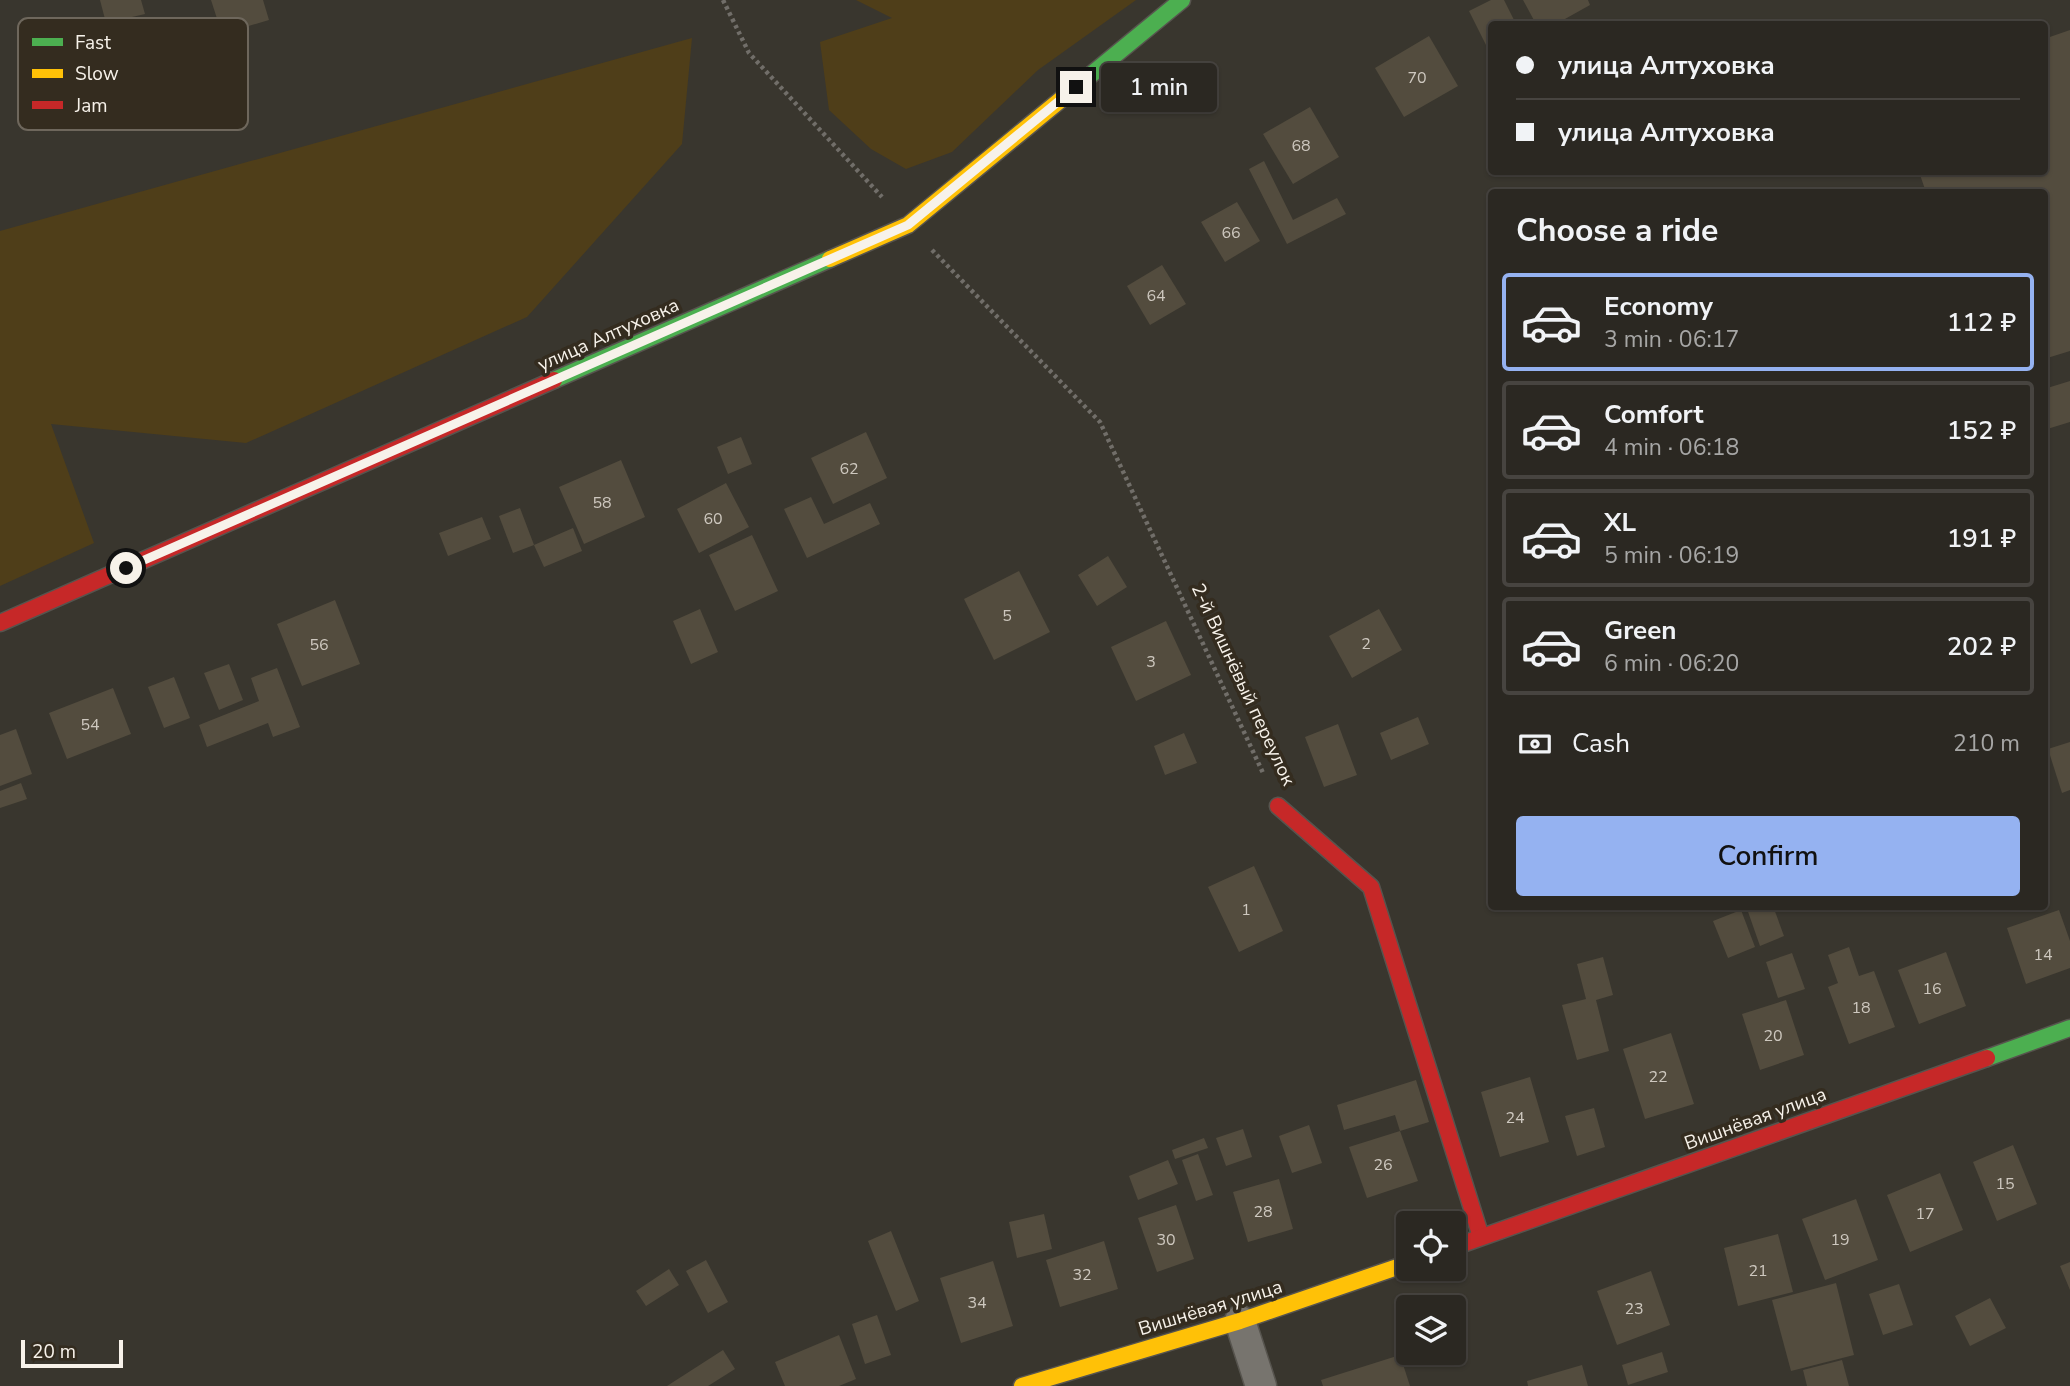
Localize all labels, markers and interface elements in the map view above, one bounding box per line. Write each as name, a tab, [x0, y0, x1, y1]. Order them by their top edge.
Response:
legend	[18, 18, 248, 130]
text: Fast	[75, 30, 111, 56]
text: улица Алтуховка	[1558, 48, 1775, 83]
text: Slow	[75, 61, 119, 87]
callout: 1 min	[1100, 62, 1216, 112]
house number: 70	[1407, 67, 1427, 89]
route end	[1060, 71, 1092, 103]
text: 1 min	[1130, 72, 1188, 103]
text: Jam	[74, 93, 108, 119]
text: улица Алтуховка	[1558, 115, 1775, 150]
house number: 68	[1291, 135, 1311, 157]
text: Choose a ride	[1516, 209, 1718, 252]
house number: 66	[1221, 222, 1241, 244]
house number: 64	[1146, 285, 1166, 307]
text: Economy	[1604, 289, 1713, 324]
icon: car	[1520, 291, 1583, 354]
street label: улица Алтуховка	[534, 292, 683, 378]
text: 112 ₽	[1947, 305, 2016, 340]
text: 3 min · 06:17	[1604, 324, 1739, 355]
text: Comfort	[1604, 397, 1704, 432]
icon: car	[1520, 399, 1583, 462]
text: 152 ₽	[1947, 413, 2016, 448]
text: 4 min · 06:18	[1604, 432, 1739, 463]
house number: 62	[839, 458, 859, 480]
house number: 58	[592, 492, 612, 514]
text: XL	[1604, 505, 1636, 540]
icon: car	[1520, 507, 1583, 570]
house number: 60	[703, 508, 723, 530]
text: 191 ₽	[1947, 521, 2016, 556]
text: 5 min · 06:19	[1604, 540, 1739, 571]
route start	[110, 552, 142, 584]
street label: 2-й Вишнёвый переулок	[1185, 579, 1301, 790]
house number: 5	[1002, 605, 1012, 627]
text: Green	[1604, 613, 1677, 648]
icon: car	[1520, 615, 1583, 678]
text: 202 ₽	[1947, 629, 2016, 664]
house number: 2	[1361, 633, 1371, 655]
house number: 56	[309, 634, 329, 656]
text: 6 min · 06:20	[1604, 648, 1739, 679]
house number: 3	[1146, 651, 1156, 673]
house number: 54	[80, 714, 100, 736]
icon: cash	[1516, 725, 1554, 763]
text: Cash	[1572, 726, 1630, 761]
text: 210 m	[1953, 728, 2020, 759]
button: Confirm	[1516, 816, 2020, 896]
house number: 1	[1241, 899, 1251, 921]
house number: 14	[2033, 944, 2053, 966]
house number: 16	[1922, 978, 1942, 1000]
house number: 18	[1851, 997, 1871, 1019]
house number: 20	[1763, 1025, 1783, 1047]
house number: 22	[1648, 1066, 1668, 1088]
street label: Вишнёвая улица	[1681, 1081, 1830, 1157]
house number: 24	[1505, 1107, 1525, 1129]
house number: 26	[1373, 1154, 1393, 1176]
house number: 15	[1995, 1173, 2015, 1195]
house number: 28	[1253, 1201, 1273, 1223]
house number: 17	[1915, 1203, 1935, 1225]
map controls	[1396, 1211, 1466, 1365]
button: locate	[1396, 1211, 1466, 1281]
house number: 30	[1156, 1229, 1176, 1251]
house number: 19	[1830, 1229, 1850, 1251]
house number: 21	[1748, 1260, 1768, 1282]
house number: 32	[1072, 1264, 1092, 1286]
street label: Вишнёвая улица	[1135, 1274, 1285, 1342]
house number: 34	[967, 1292, 987, 1314]
button: layers	[1396, 1295, 1466, 1365]
house number: 23	[1624, 1298, 1644, 1320]
scale bar	[21, 1337, 122, 1369]
text: 20 m	[32, 1339, 76, 1365]

